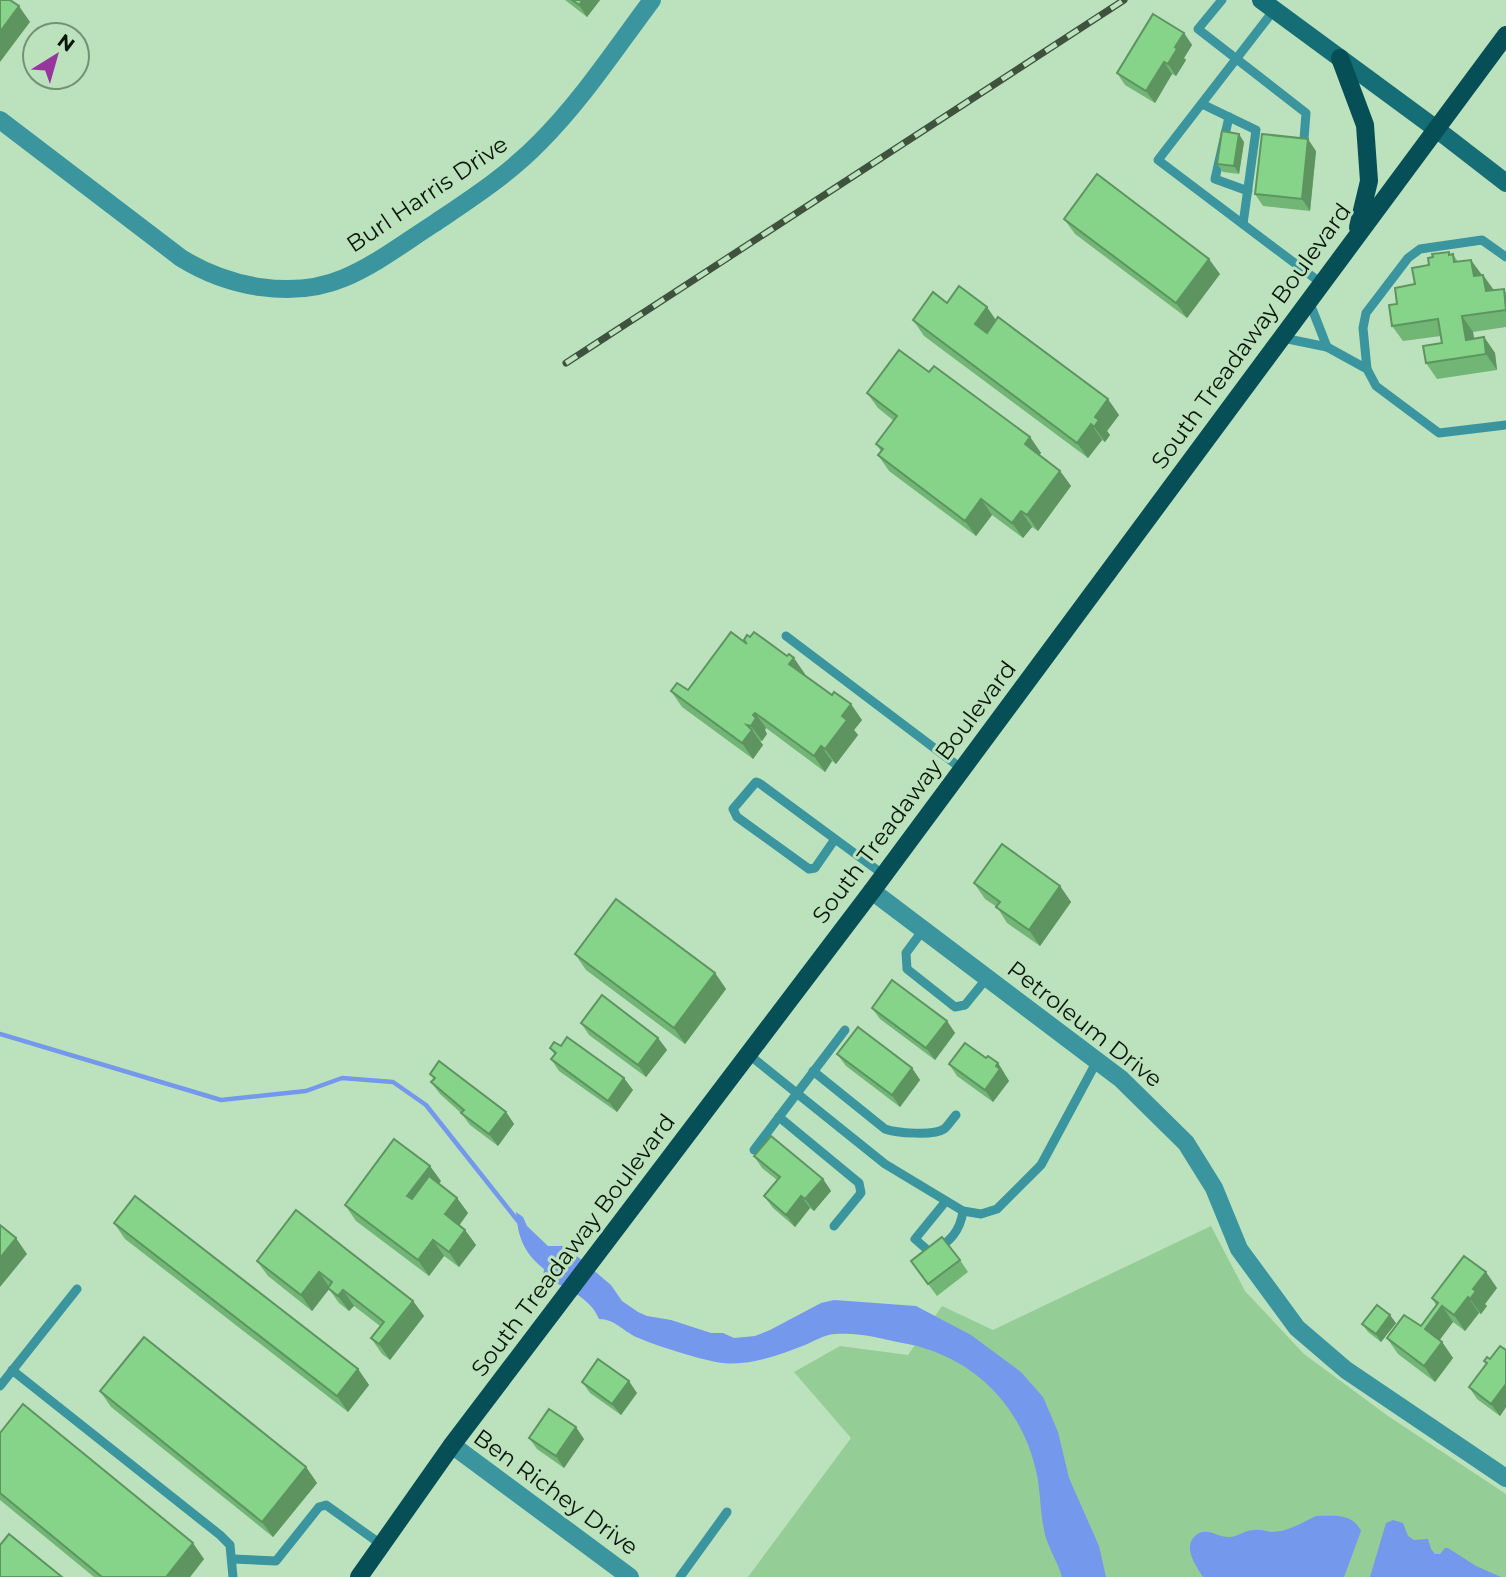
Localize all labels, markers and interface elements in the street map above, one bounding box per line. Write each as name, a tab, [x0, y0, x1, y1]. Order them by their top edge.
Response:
north arrow	[21, 21, 91, 91]
text: N	[53, 29, 79, 57]
street label: Burl Harris Drive	[341, 130, 513, 258]
street label: South Treadaway Boulevard	[1145, 198, 1357, 474]
street label: South Treadaway Boulevard	[806, 655, 1022, 929]
street label: Petroleum Drive	[1002, 955, 1168, 1093]
street label: South Treadaway Boulevard	[465, 1108, 681, 1382]
street label: Ben Richey Drive	[468, 1423, 644, 1561]

